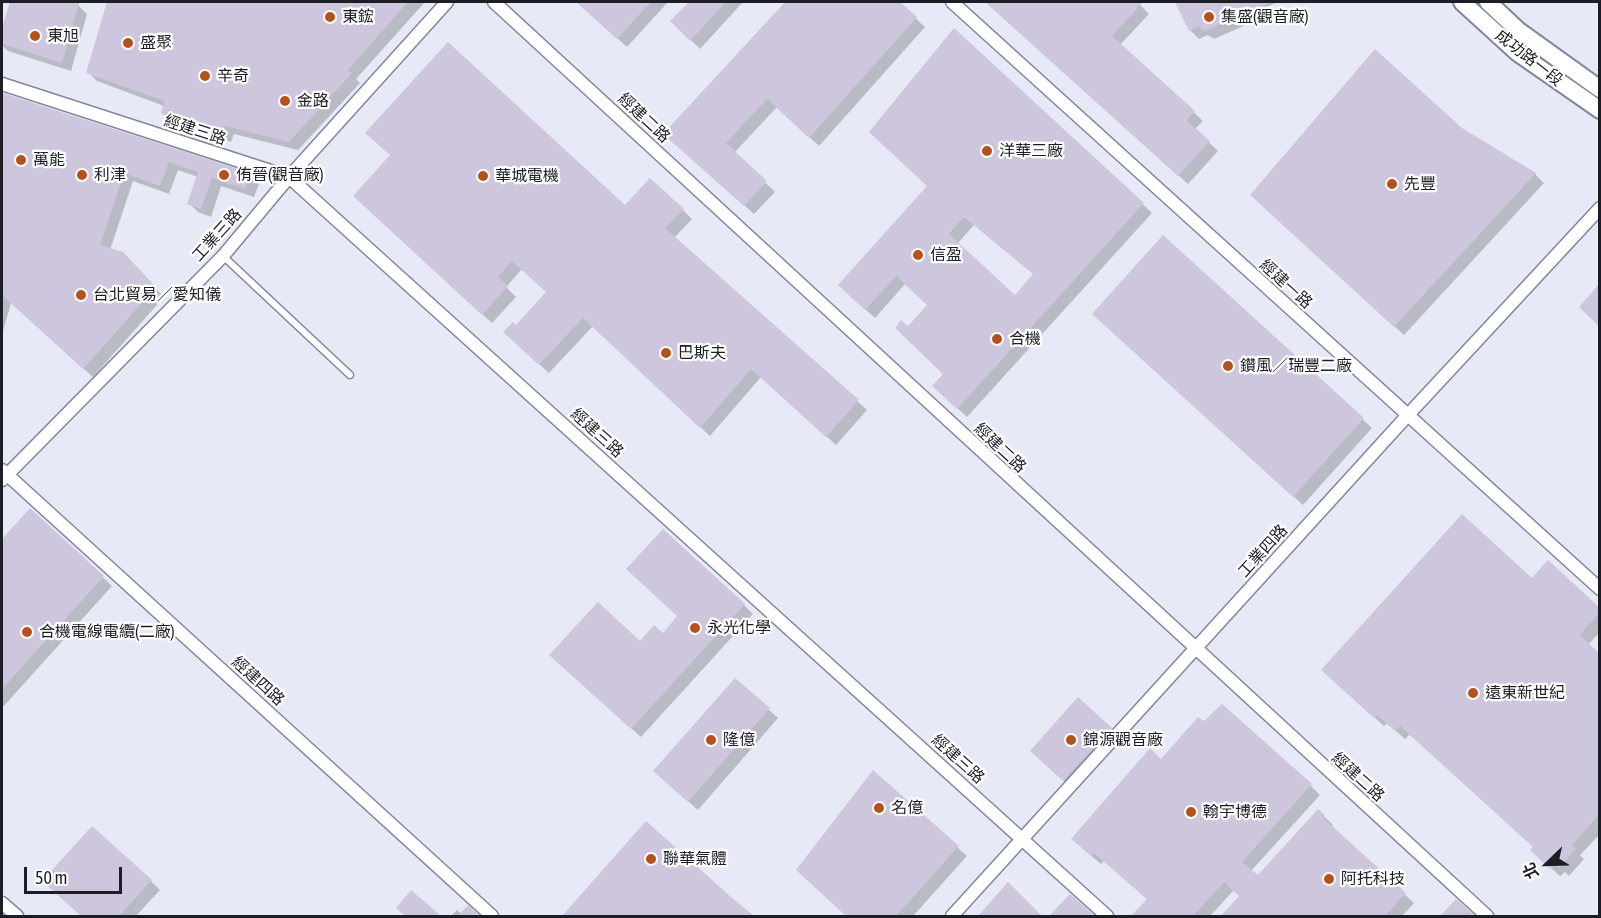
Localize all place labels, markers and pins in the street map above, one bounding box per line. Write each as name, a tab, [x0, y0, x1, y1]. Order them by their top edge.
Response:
place label: 東鋐	[342, 7, 374, 27]
place label: 集盛(觀音廠)	[1221, 7, 1309, 27]
marker: 東鋐	[323, 10, 337, 24]
marker: 集盛(觀音廠)	[1202, 10, 1216, 24]
place label: 東旭	[47, 26, 79, 46]
marker: 東旭	[28, 29, 42, 43]
place label: 盛聚	[140, 33, 172, 53]
marker: 盛聚	[121, 36, 135, 50]
place label: 辛奇	[217, 66, 249, 86]
marker: 辛奇	[198, 69, 212, 83]
place label: 金路	[297, 91, 329, 111]
marker: 金路	[278, 94, 292, 108]
place label: 洋華三廠	[999, 141, 1063, 161]
marker: 洋華三廠	[980, 144, 994, 158]
place label: 萬能	[33, 150, 65, 170]
marker: 萬能	[14, 153, 28, 167]
place label: 利津	[94, 165, 126, 185]
place label: 侑晉(觀音廠)	[236, 165, 324, 185]
place label: 華城電機	[495, 166, 559, 186]
marker: 利津	[75, 168, 89, 182]
marker: 侑晉(觀音廠)	[217, 168, 231, 182]
marker: 華城電機	[476, 169, 490, 183]
place label: 先豐	[1404, 174, 1436, 194]
marker: 先豐	[1385, 177, 1399, 191]
place label: 信盈	[930, 245, 962, 265]
marker: 信盈	[911, 248, 925, 262]
place label: 台北貿易／愛知儀	[93, 285, 221, 305]
marker: 台北貿易／愛知儀	[74, 288, 88, 302]
place label: 合機	[1009, 329, 1041, 349]
marker: 合機	[990, 332, 1004, 346]
place label: 巴斯夫	[678, 343, 726, 363]
marker: 巴斯夫	[659, 346, 673, 360]
place label: 鑽風／瑞豐二廠	[1240, 356, 1352, 376]
marker: 鑽風／瑞豐二廠	[1221, 359, 1235, 373]
place label: 永光化學	[707, 618, 771, 638]
marker: 永光化學	[688, 621, 702, 635]
place label: 合機電線電纜(二廠)	[39, 622, 175, 642]
marker: 合機電線電纜(二廠)	[20, 625, 34, 639]
place label: 遠東新世紀	[1485, 683, 1565, 703]
marker: 遠東新世紀	[1466, 686, 1480, 700]
place label: 隆億	[723, 730, 755, 750]
place label: 錦源觀音廠	[1083, 730, 1163, 750]
marker: 隆億	[704, 733, 718, 747]
marker: 錦源觀音廠	[1064, 733, 1078, 747]
place label: 名億	[891, 798, 923, 818]
marker: 名億	[872, 801, 886, 815]
place label: 翰宇博德	[1203, 802, 1267, 822]
marker: 翰宇博德	[1184, 805, 1198, 819]
place label: 聯華氣體	[663, 849, 727, 869]
marker: 聯華氣體	[644, 852, 658, 866]
place label: 阿托科技	[1341, 869, 1405, 889]
marker: 阿托科技	[1322, 872, 1336, 886]

